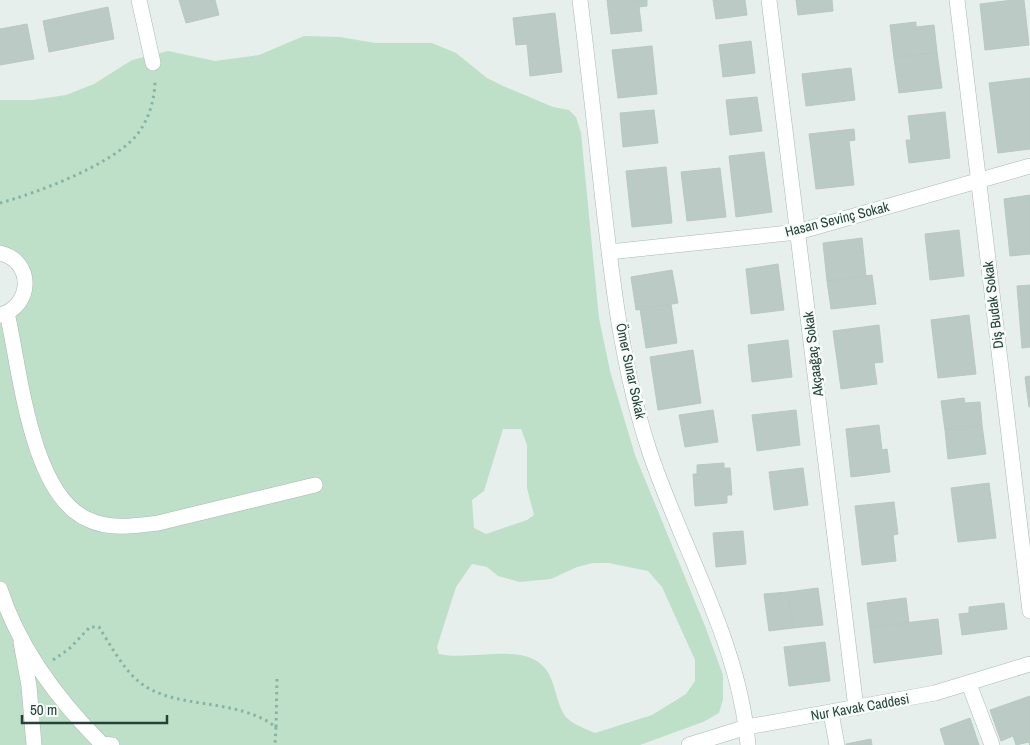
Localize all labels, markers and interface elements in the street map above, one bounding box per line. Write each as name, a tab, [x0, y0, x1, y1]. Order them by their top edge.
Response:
street label: Hasan Sevinç Sokak	[783, 197, 891, 241]
street label: Diş Budak Sokak	[979, 260, 1007, 350]
street label: Akçaağaç Sokak	[799, 310, 827, 399]
street label: Ömer Sunar Sokak	[612, 321, 650, 421]
street label: Nur Kavak Caddesi	[809, 689, 911, 725]
scale bar	[22, 692, 168, 724]
text: 50 m	[30, 699, 57, 720]

